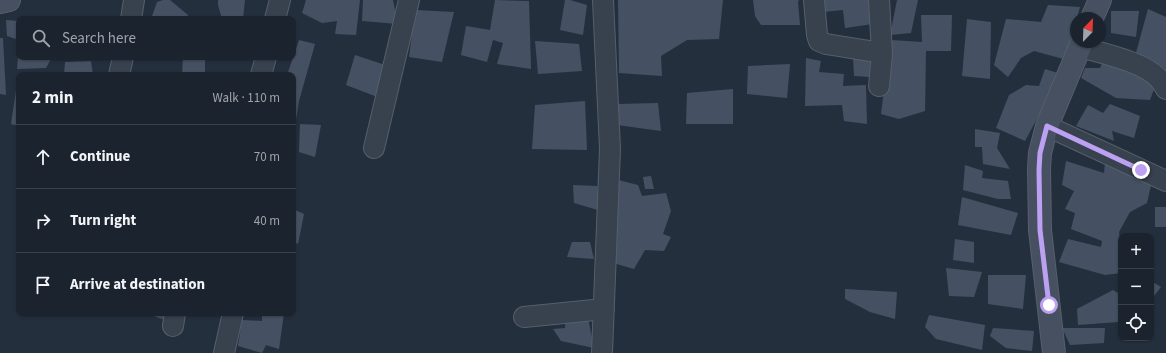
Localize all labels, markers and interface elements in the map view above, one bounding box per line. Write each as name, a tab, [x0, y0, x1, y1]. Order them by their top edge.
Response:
north arrow	[1070, 12, 1106, 48]
search box	[16, 16, 296, 60]
icon: search	[30, 27, 52, 49]
text: Search here	[62, 28, 136, 49]
text: 2 min	[32, 86, 73, 110]
text: Walk · 110 m	[212, 89, 280, 107]
icon: ahead	[32, 146, 54, 168]
text: Continue	[70, 146, 130, 167]
text: 70 m	[254, 148, 280, 166]
route end	[1132, 161, 1150, 179]
icon: right	[32, 210, 54, 232]
text: Turn right	[70, 210, 136, 231]
text: 40 m	[254, 212, 280, 230]
map controls	[1118, 233, 1154, 341]
button: +	[1118, 233, 1154, 269]
button: −	[1118, 269, 1154, 305]
icon: arrive	[32, 274, 54, 296]
text: Arrive at destination	[70, 274, 205, 295]
route start	[1040, 296, 1058, 314]
button: locate	[1118, 305, 1154, 341]

